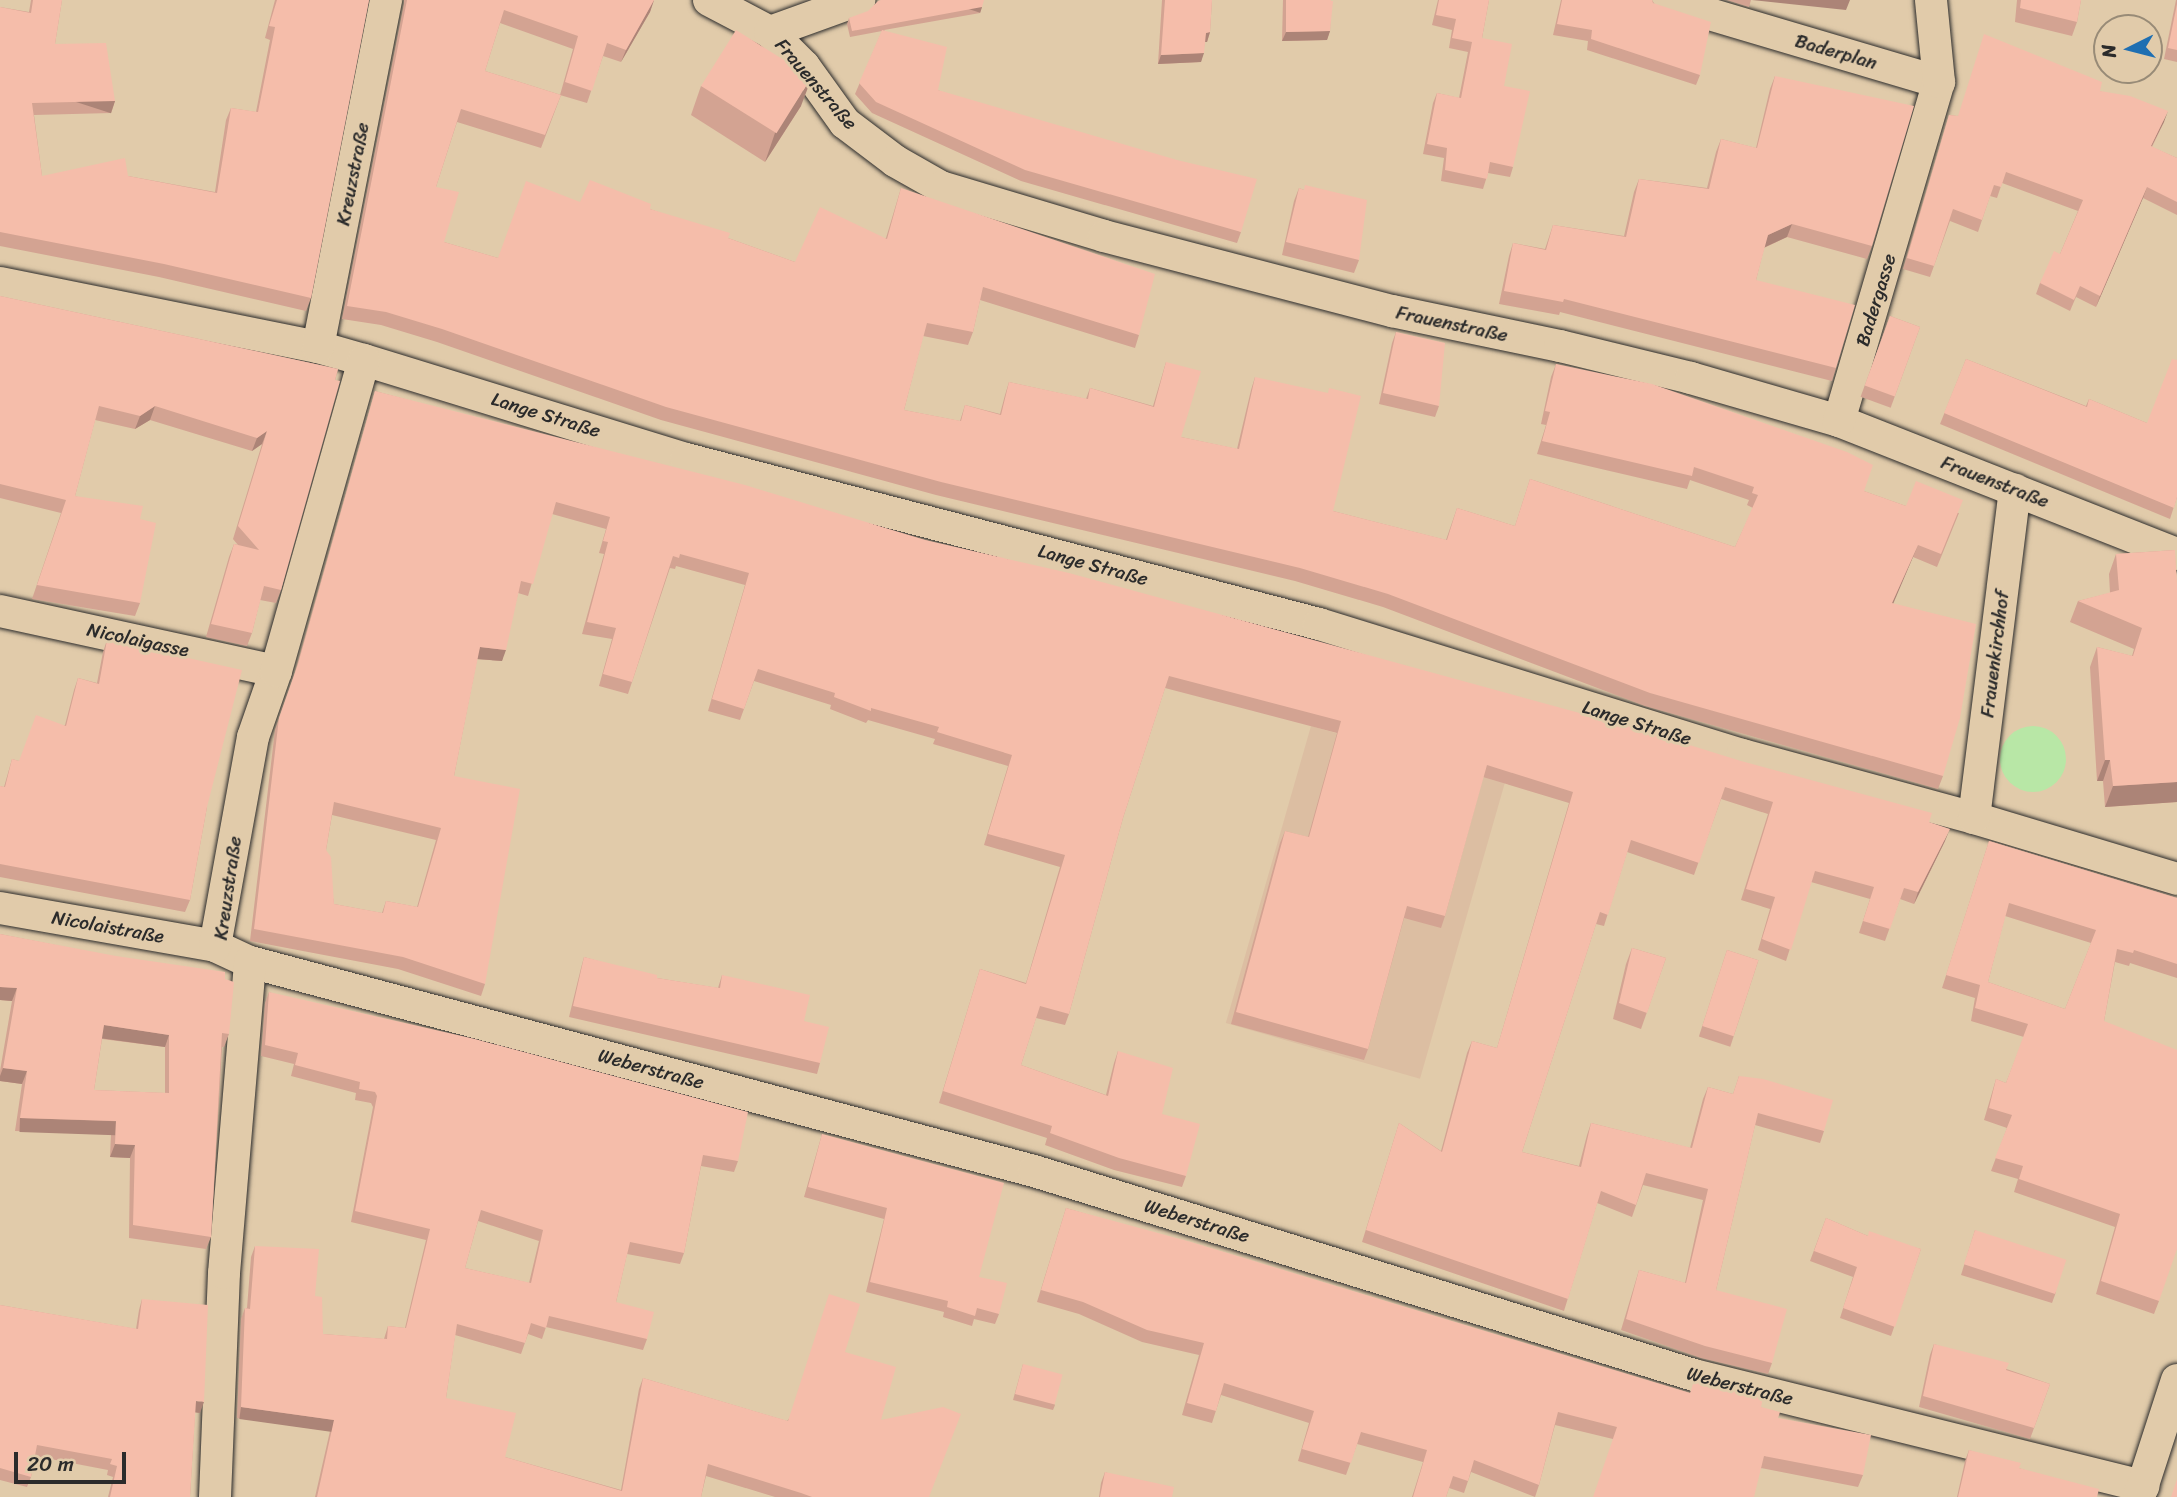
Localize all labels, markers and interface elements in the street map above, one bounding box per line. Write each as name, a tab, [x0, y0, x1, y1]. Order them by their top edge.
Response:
north arrow	[2093, 14, 2163, 84]
street label: Baderplan	[1792, 29, 1880, 75]
street label: Frauenstraße	[770, 34, 862, 134]
text: N	[2092, 43, 2126, 59]
street label: Kreuzstraße	[332, 120, 374, 228]
street label: Badergasse	[1851, 251, 1901, 349]
street label: Frauenstraße	[1394, 301, 1510, 347]
street label: Lange Straße	[488, 388, 604, 442]
street label: Frauenstraße	[1938, 451, 2052, 513]
street label: Lange Straße	[1035, 539, 1151, 591]
street label: Frauenkirchhof	[1976, 589, 2014, 719]
street label: Nicolaigasse	[85, 618, 191, 662]
street label: Lange Straße	[1579, 696, 1695, 750]
street label: Kreuzstraße	[209, 835, 247, 941]
street label: Nicolaistraße	[50, 906, 166, 948]
street label: Weberstraße	[596, 1044, 706, 1094]
street label: Weberstraße	[1142, 1194, 1252, 1248]
street label: Weberstraße	[1685, 1362, 1795, 1410]
scale bar	[18, 1438, 130, 1482]
text: 20 m	[27, 1445, 74, 1483]

